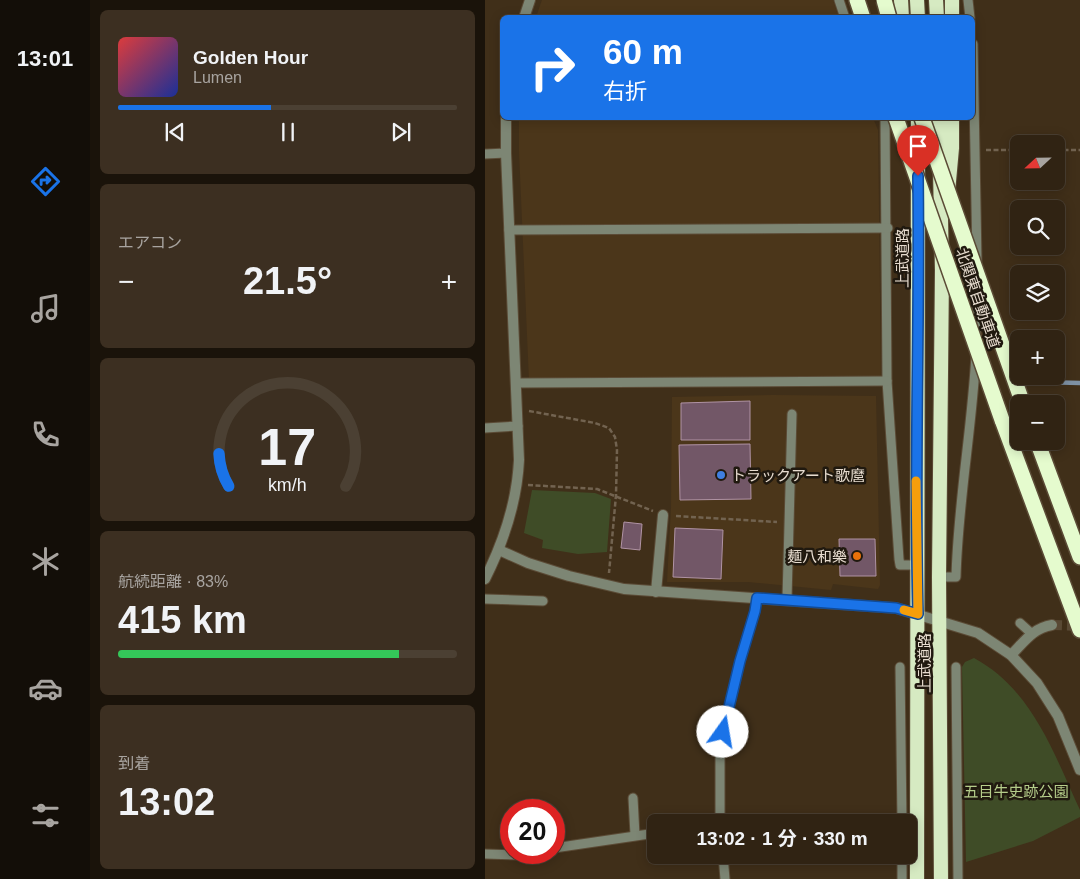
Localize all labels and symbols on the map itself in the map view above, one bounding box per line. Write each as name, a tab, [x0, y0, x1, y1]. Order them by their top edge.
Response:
pin	[897, 125, 939, 176]
north arrow	[1010, 135, 1065, 190]
street label: 上武道路	[894, 228, 911, 288]
street label: 北関東自動車道	[953, 246, 1003, 350]
place label: トラックアート歌麿	[731, 467, 865, 484]
marker: トラックアート歌麿	[715, 469, 727, 481]
place label: 麺八和樂	[787, 548, 847, 565]
marker: 麺八和樂	[851, 550, 863, 562]
street label: 上武道路	[916, 633, 933, 693]
position arrow	[696, 705, 748, 757]
park label: 五目牛史跡公園	[963, 783, 1069, 800]
speed limit sign: 20	[500, 799, 565, 864]

